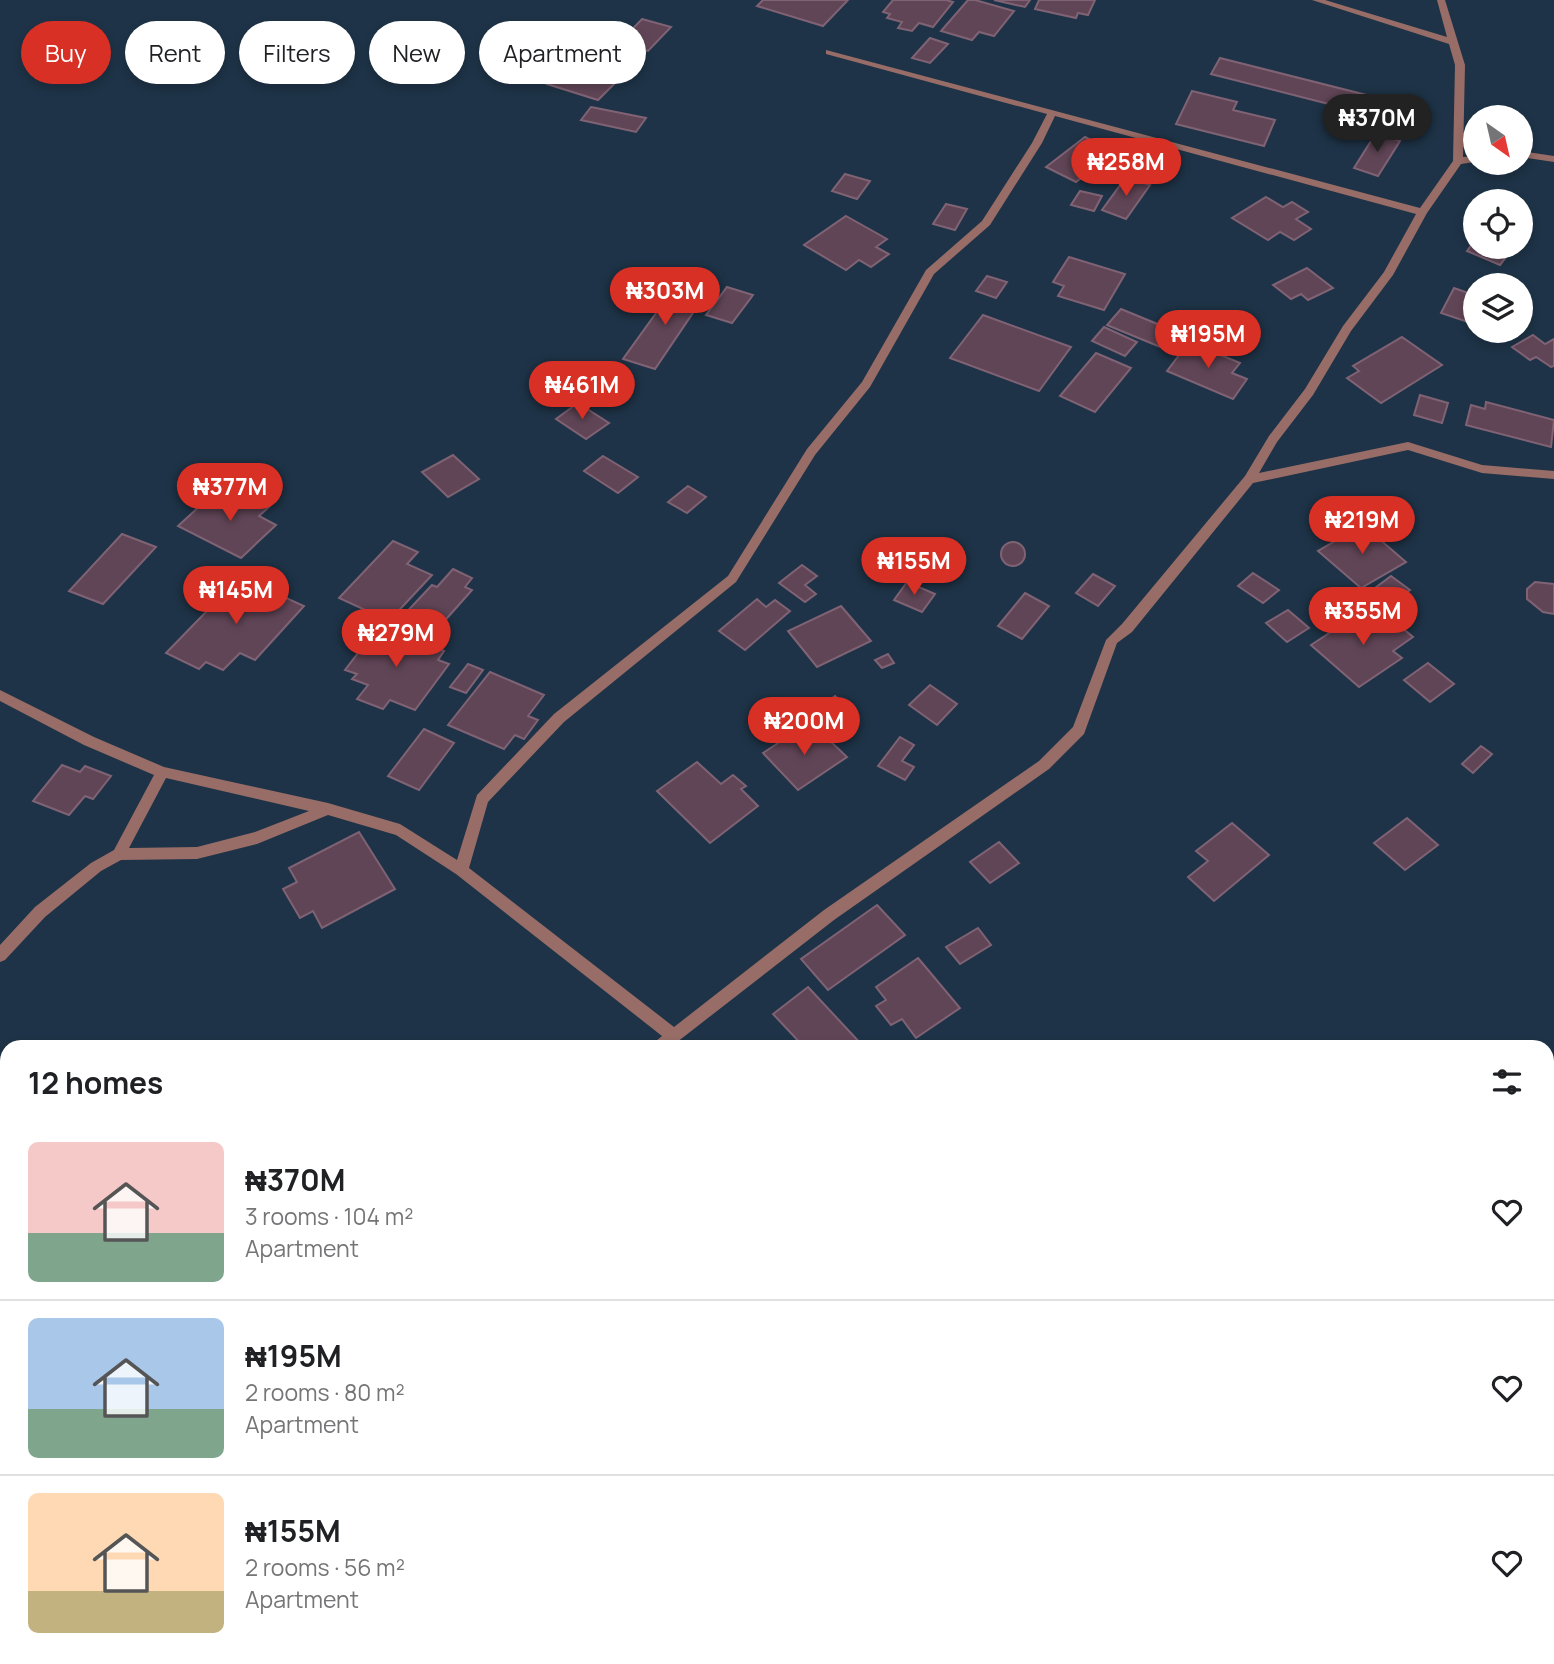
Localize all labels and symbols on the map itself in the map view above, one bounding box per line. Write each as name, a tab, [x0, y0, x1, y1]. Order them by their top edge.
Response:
pin: ₦370M	[1328, 94, 1426, 154]
north arrow	[1463, 105, 1533, 175]
pin: ₦258M	[1077, 138, 1175, 198]
pin: ₦303M	[616, 268, 714, 327]
pin: ₦195M	[1159, 310, 1257, 370]
pin: ₦461M	[533, 362, 631, 421]
pin: ₦377M	[181, 463, 279, 523]
pin: ₦219M	[1313, 496, 1411, 556]
pin: ₦155M	[865, 538, 963, 597]
pin: ₦145M	[187, 566, 285, 626]
pin: ₦355M	[1314, 588, 1412, 647]
pin: ₦279M	[347, 610, 445, 669]
pin: ₦200M	[755, 698, 853, 757]

